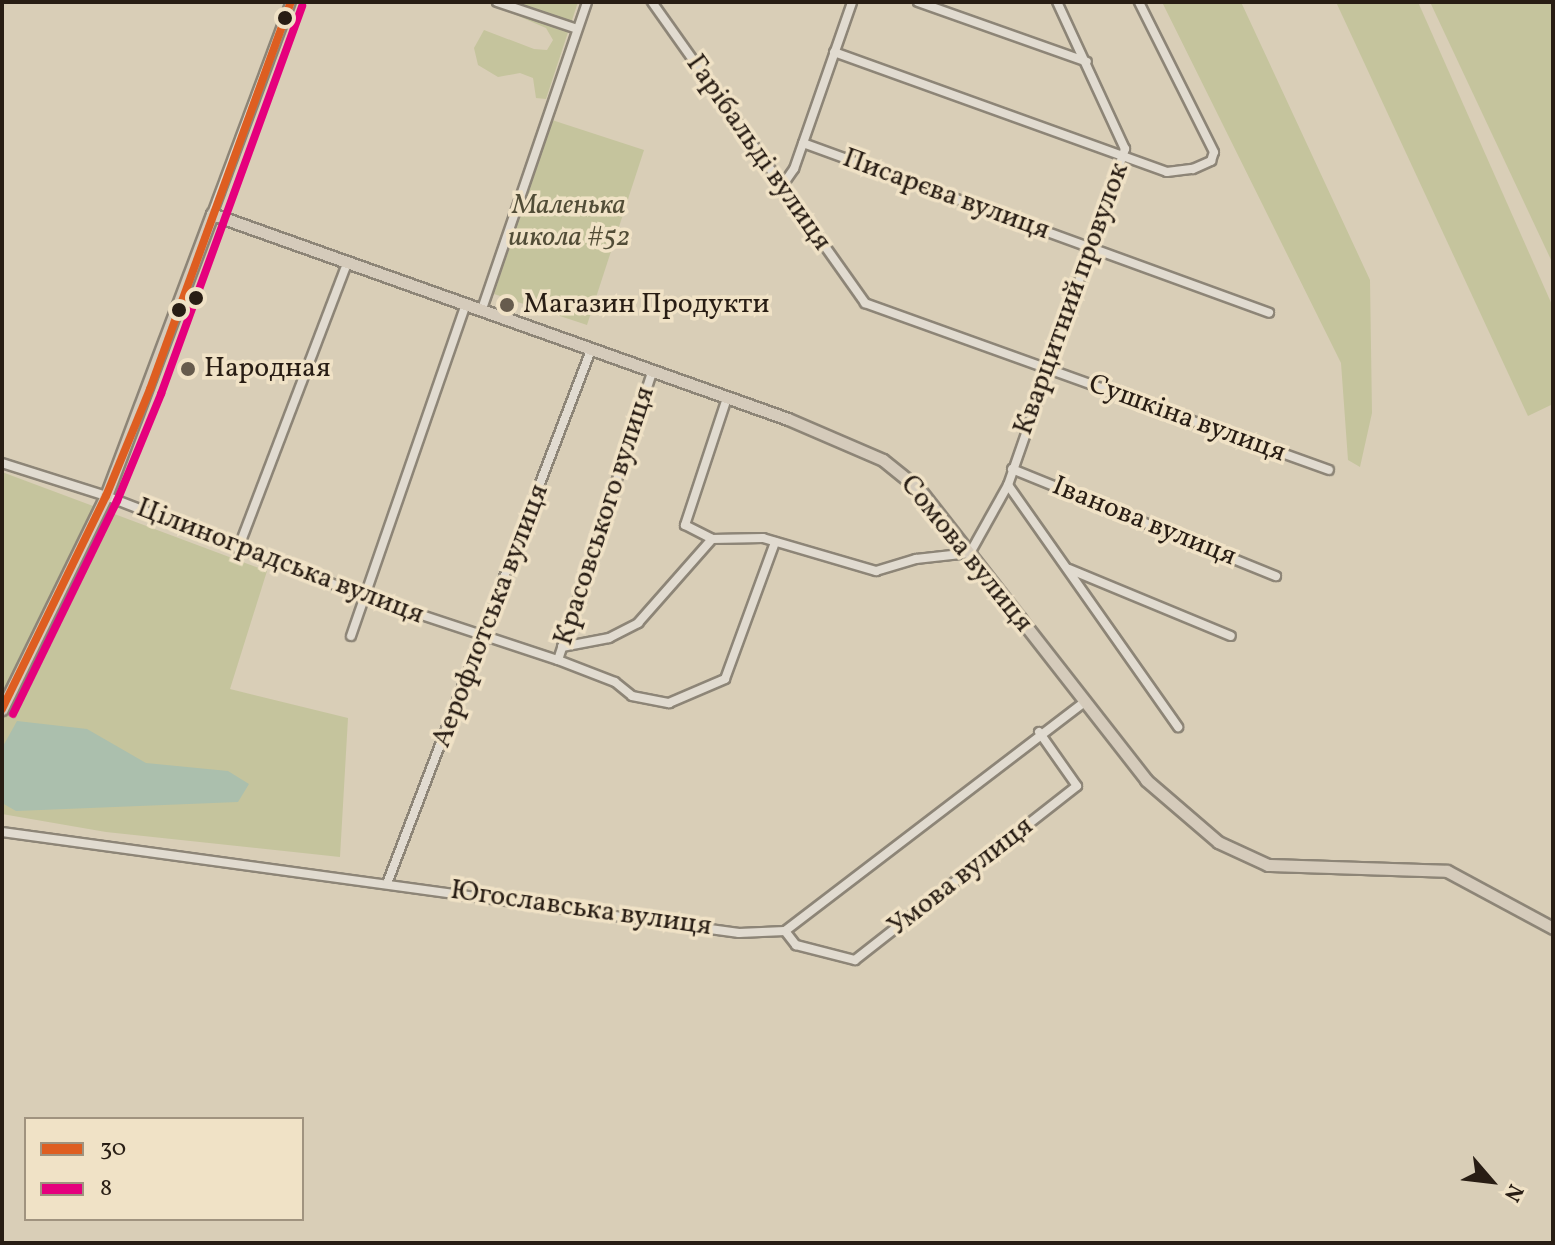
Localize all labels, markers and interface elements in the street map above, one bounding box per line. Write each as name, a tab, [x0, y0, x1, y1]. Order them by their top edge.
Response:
unlabelled marker	[277, 10, 293, 26]
street label: Гарібальді вулиця	[678, 49, 838, 257]
street label: Писарєва вулиця	[838, 142, 1054, 248]
street label: Кварцитний провулок	[1007, 158, 1137, 440]
park label: Маленька школа #52	[508, 189, 630, 255]
place label: Магазин Продукти	[523, 288, 769, 322]
unlabelled marker	[188, 290, 204, 306]
marker: Магазин Продукти	[498, 296, 516, 314]
unlabelled marker	[171, 302, 187, 318]
place label: Народная	[204, 352, 331, 386]
marker: Народная	[179, 360, 197, 378]
street label: Сушкіна вулиця	[1084, 368, 1290, 470]
street label: Красовського вулиця	[547, 382, 663, 650]
street label: Сомова вулиця	[892, 469, 1040, 639]
street label: Іванова вулиця	[1047, 470, 1241, 574]
street label: Аерофлотська вулиця	[425, 480, 557, 752]
street label: Цілиноградська вулиця	[132, 492, 428, 632]
street label: Умова вулиця	[882, 810, 1040, 944]
street label: Югославська вулиця	[448, 874, 714, 944]
legend	[24, 1117, 304, 1221]
text: 30	[100, 1132, 126, 1166]
north arrow	[1451, 1141, 1531, 1221]
text: 8	[100, 1172, 112, 1206]
text: N	[1495, 1178, 1530, 1207]

